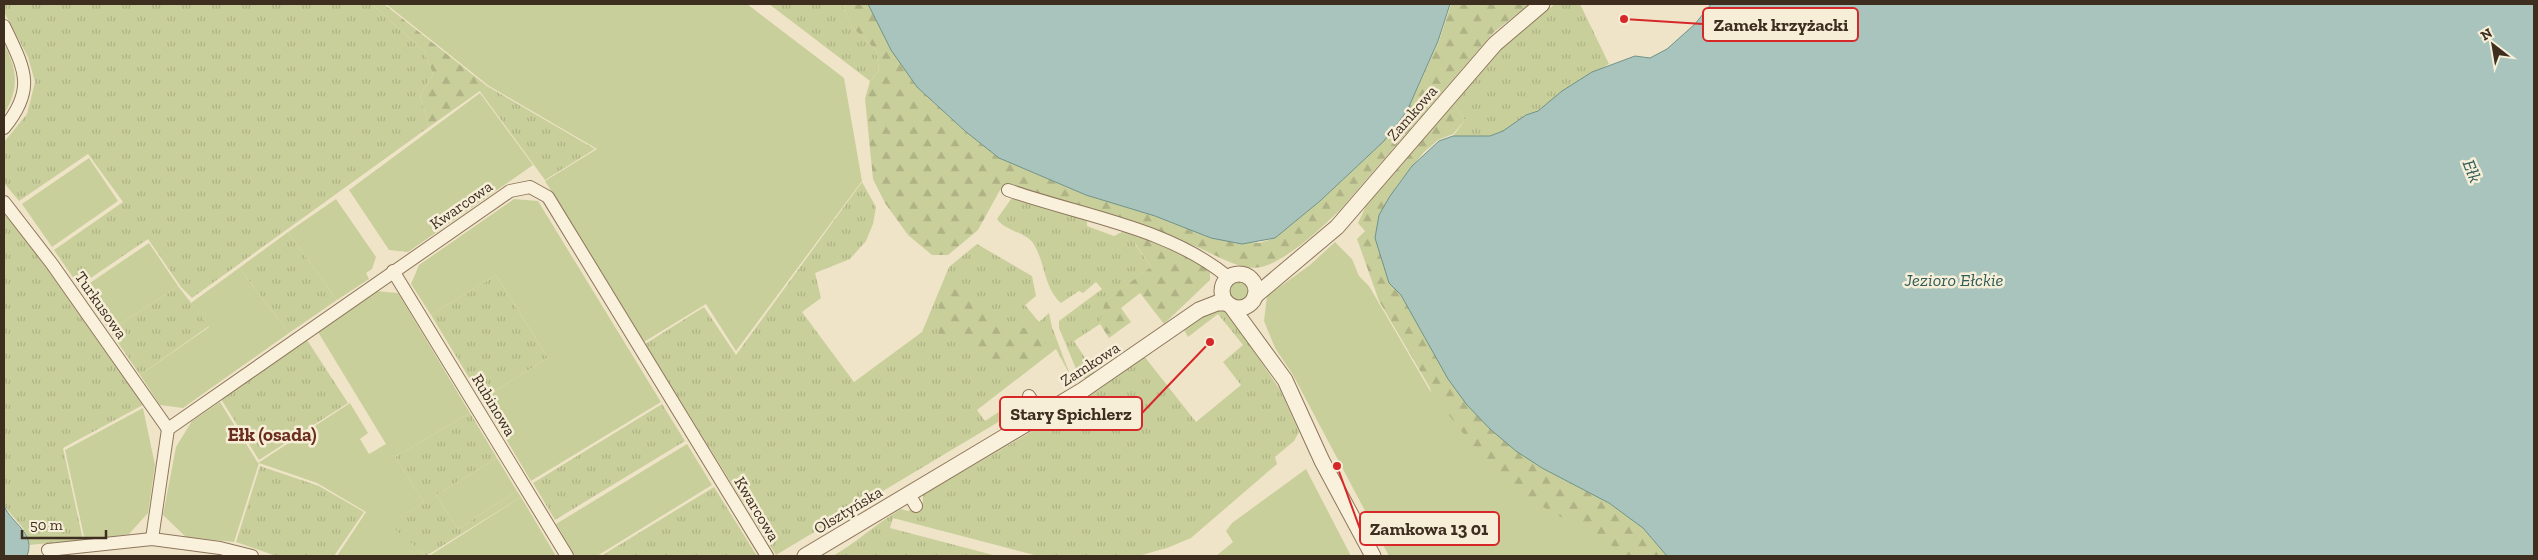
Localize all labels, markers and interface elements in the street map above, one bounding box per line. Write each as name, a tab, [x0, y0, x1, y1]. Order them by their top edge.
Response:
callout: Zamek krzyżacki	[1703, 8, 1858, 41]
text: Zamek krzyżacki	[1714, 14, 1849, 36]
north arrow	[2468, 20, 2518, 70]
text: N	[2478, 24, 2496, 44]
street label: Zamkowa	[1383, 81, 1441, 144]
water label: Ełk	[2458, 156, 2486, 186]
street label: Kwarcowa	[426, 176, 496, 233]
street label: Turkusowa	[71, 268, 131, 343]
water label: Jezioro Ełckie	[1904, 269, 2004, 291]
street label: Zamkowa	[1057, 338, 1123, 390]
street label: Rubinowa	[468, 371, 520, 440]
callout: Stary Spichlerz	[1000, 397, 1142, 430]
text: Stary Spichlerz	[1010, 403, 1132, 425]
district label: Ełk (osada)	[228, 423, 317, 446]
street label: Kwarcowa	[730, 473, 784, 545]
street label: Olsztyńska	[810, 482, 886, 538]
scale bar	[22, 508, 106, 540]
callout: Zamkowa 13 01	[1360, 512, 1499, 545]
text: 50 m	[30, 516, 63, 534]
text: Zamkowa 13 01	[1370, 518, 1488, 540]

